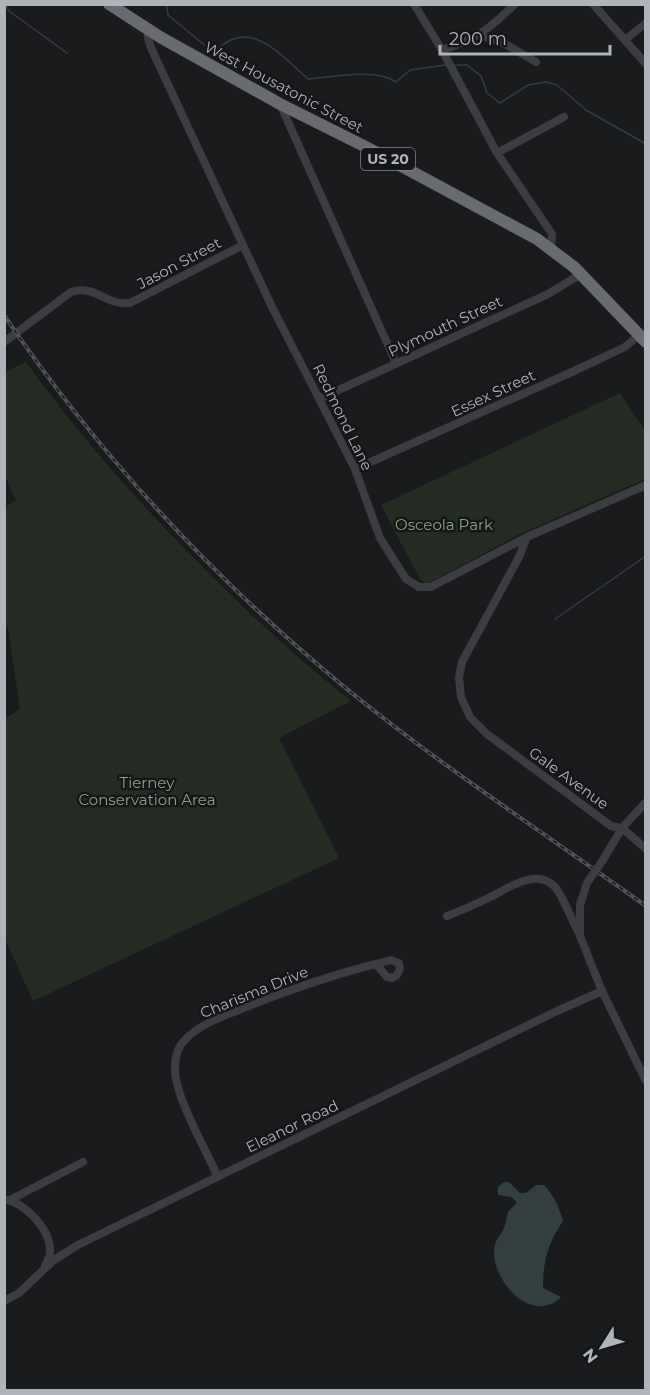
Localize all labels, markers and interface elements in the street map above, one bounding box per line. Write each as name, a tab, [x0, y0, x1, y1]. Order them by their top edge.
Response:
scale bar	[440, 18, 610, 56]
text: 200 m	[449, 28, 507, 50]
street label: West Housatonic Street	[201, 37, 367, 137]
road number: US 20	[361, 148, 415, 170]
street label: Jason Street	[133, 233, 224, 294]
street label: Plymouth Street	[385, 291, 505, 361]
street label: Redmond Lane	[309, 360, 377, 474]
street label: Essex Street	[448, 365, 538, 421]
park label: Osceola Park	[395, 515, 493, 534]
street label: Gale Avenue	[525, 743, 613, 813]
park label: Tierney Conservation Area	[78, 773, 216, 809]
street label: Charisma Drive	[197, 962, 311, 1022]
street label: Eleanor Road	[243, 1095, 341, 1157]
north arrow	[572, 1317, 632, 1377]
text: N	[579, 1345, 602, 1367]

